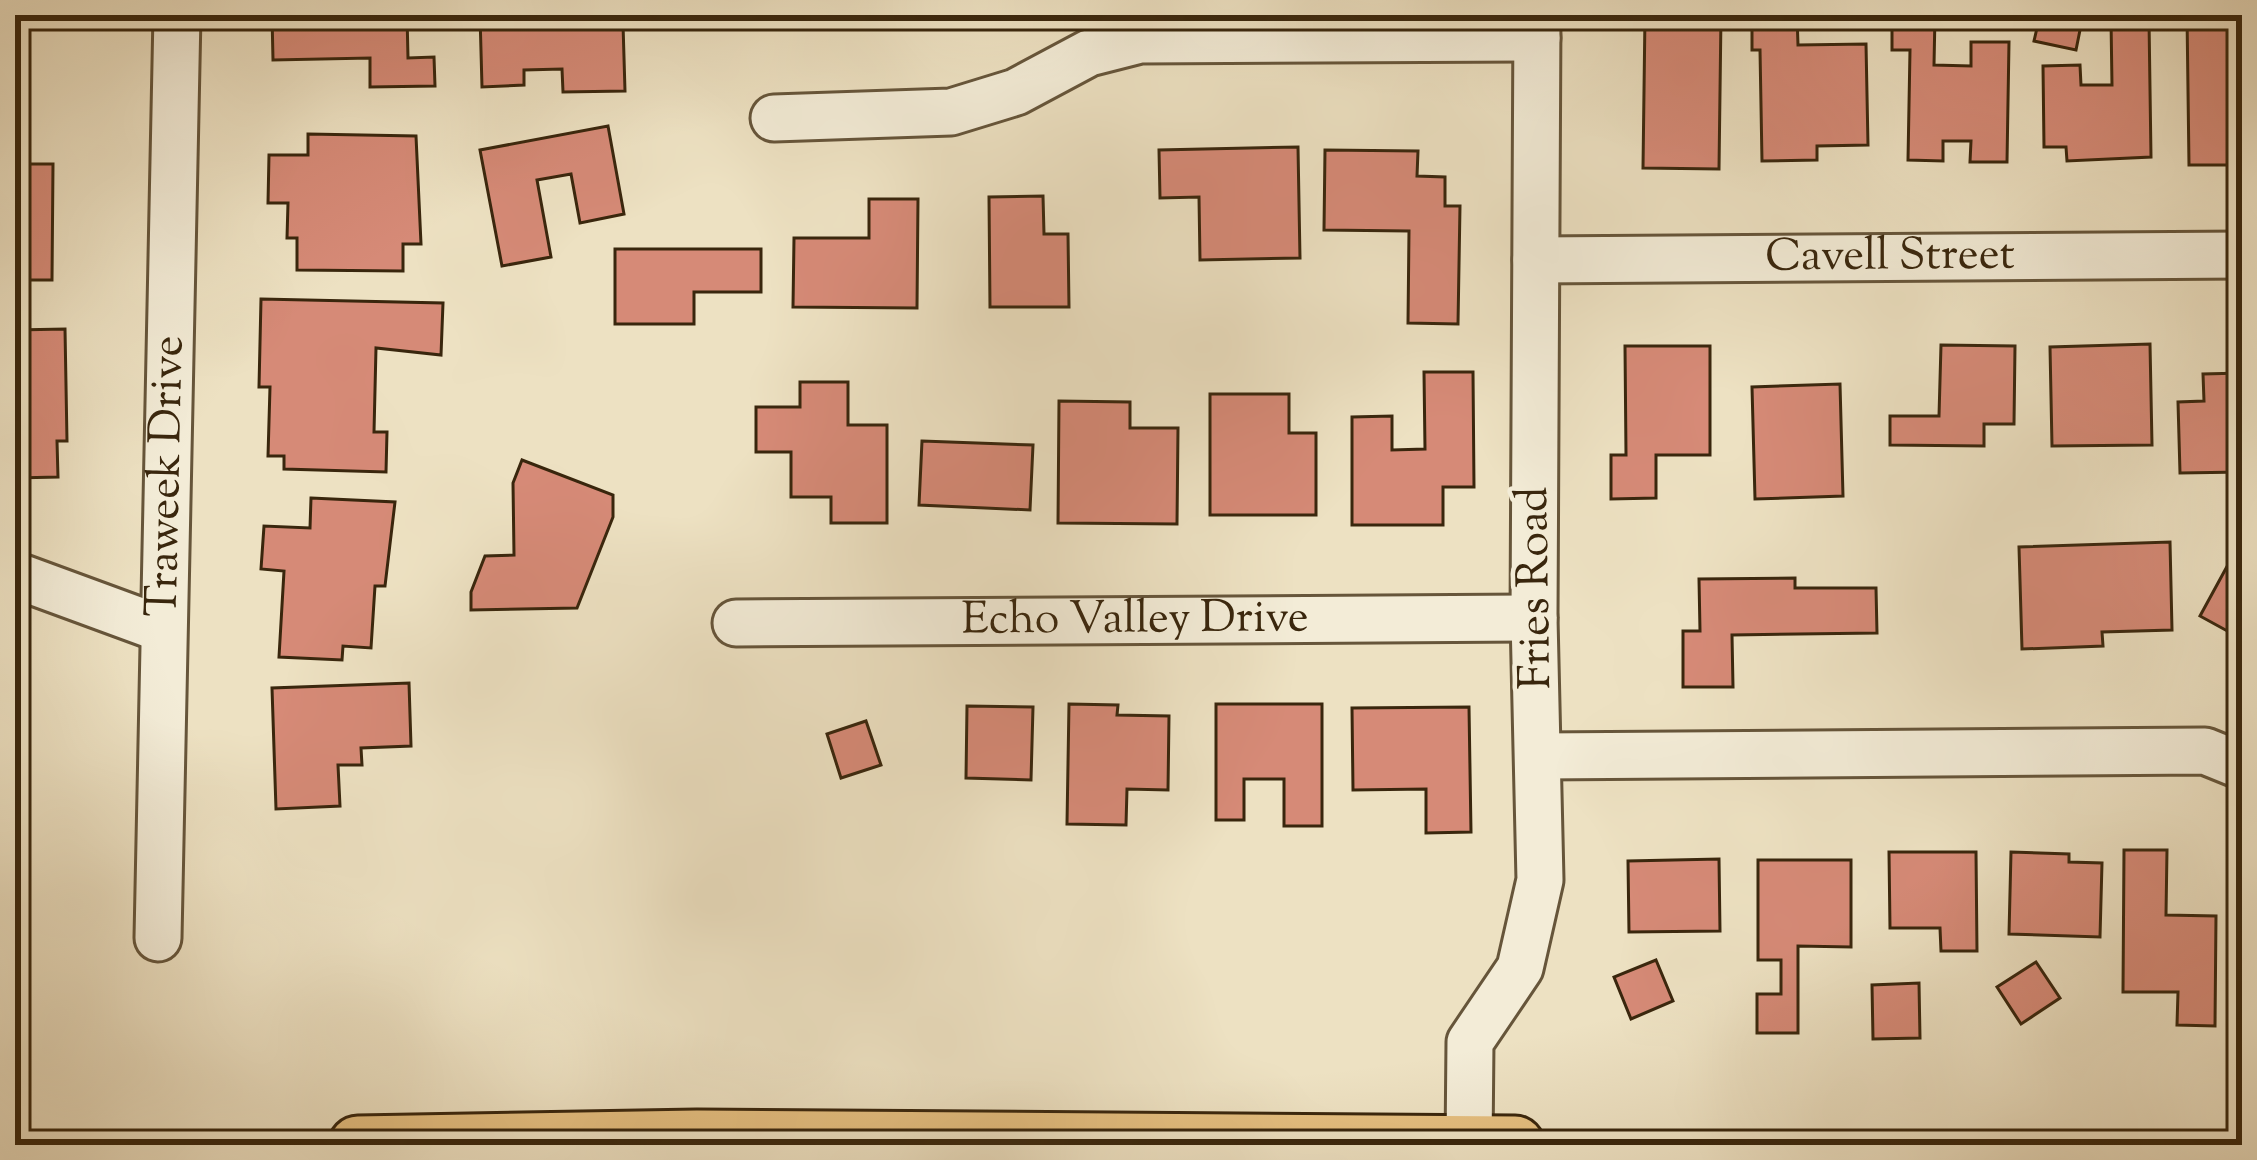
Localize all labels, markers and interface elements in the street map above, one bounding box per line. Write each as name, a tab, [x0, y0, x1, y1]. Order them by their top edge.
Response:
street label: Cavell Street	[1765, 224, 2015, 291]
street label: Traweek Drive	[132, 335, 203, 617]
street label: Fries Road	[1503, 486, 1571, 690]
street label: Echo Valley Drive	[961, 587, 1309, 654]

